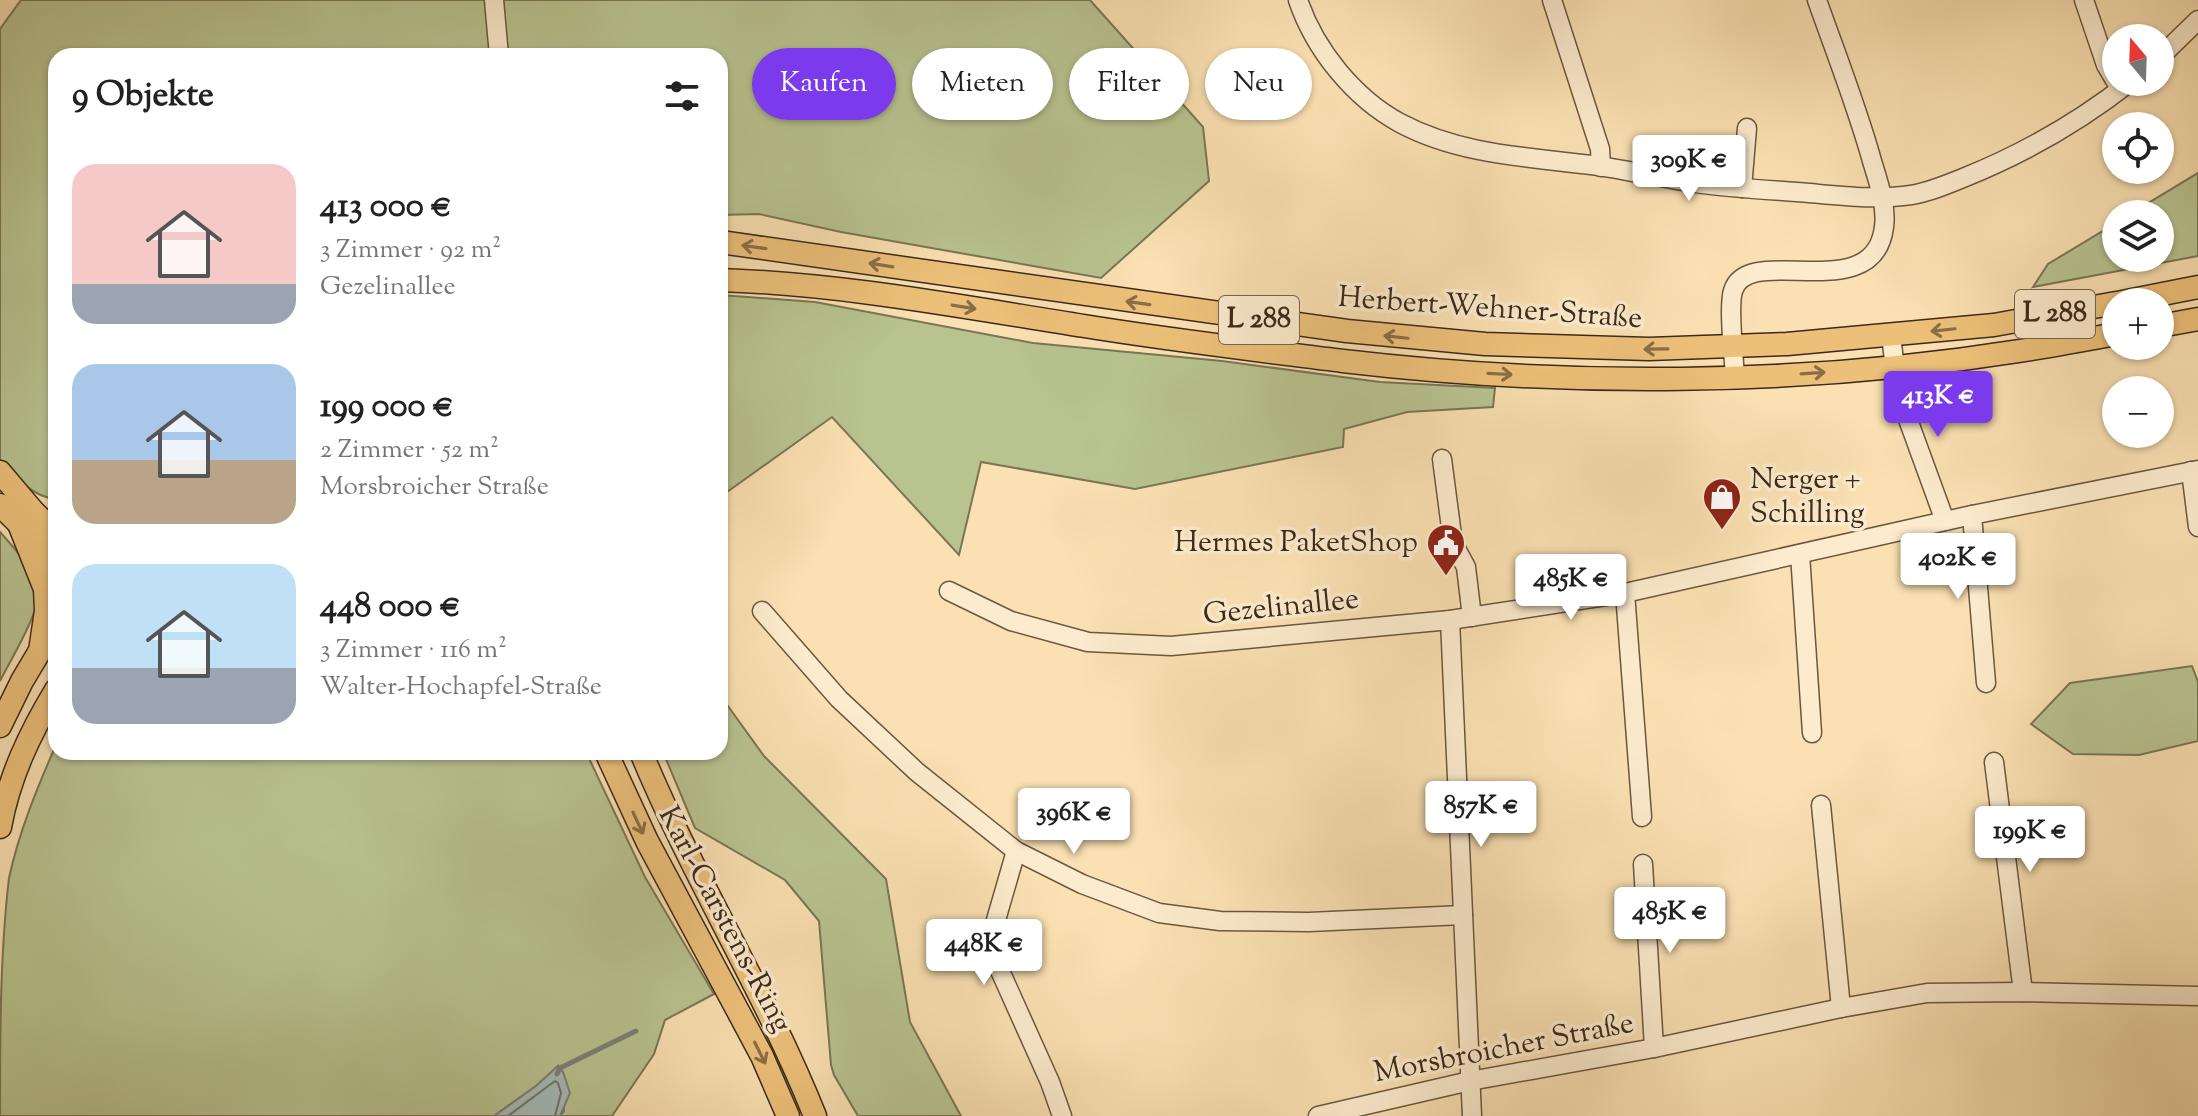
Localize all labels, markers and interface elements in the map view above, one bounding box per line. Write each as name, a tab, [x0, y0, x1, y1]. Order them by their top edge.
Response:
north arrow	[2102, 24, 2174, 96]
map controls	[2102, 24, 2174, 448]
chip: Kaufen	[752, 48, 896, 120]
chip: Mieten	[912, 48, 1053, 120]
chip: Filter	[1069, 48, 1189, 120]
chip: Neu	[1205, 48, 1312, 120]
text: 9 Objekte	[72, 72, 214, 121]
icon: filters	[660, 74, 704, 118]
button: locate	[2102, 112, 2174, 184]
pin: 309K €	[1624, 135, 1754, 203]
text: 309K €	[1651, 142, 1728, 179]
text: 413 000 €	[320, 183, 452, 232]
icon: home	[136, 196, 232, 292]
button: layers	[2102, 200, 2174, 272]
text: 3 Zimmer · 92 m²	[320, 232, 501, 269]
one-way arrow	[742, 239, 767, 254]
one-way arrow	[869, 256, 894, 271]
text: Gezelinallee	[320, 269, 456, 306]
street label: Herbert-Wehner-Straße	[1336, 277, 1644, 341]
button: +	[2102, 288, 2174, 360]
road number: L 288	[2015, 290, 2095, 338]
one-way arrow	[1126, 295, 1152, 310]
road number: L 288	[1219, 296, 1299, 344]
one-way arrow	[951, 300, 976, 315]
one-way arrow	[1930, 323, 1957, 338]
one-way arrow	[1383, 329, 1410, 344]
one-way arrow	[1643, 341, 1670, 357]
one-way arrow	[1799, 365, 1826, 380]
one-way arrow	[1486, 367, 1513, 382]
pin: 413K €	[1873, 371, 2003, 439]
button: −	[2102, 376, 2174, 448]
text: 413K €	[1902, 378, 1974, 415]
text: 199 000 €	[320, 383, 454, 432]
icon: home	[136, 396, 232, 492]
text: 2 Zimmer · 52 m²	[320, 432, 499, 469]
place label: Nerger + Schilling	[1750, 459, 1865, 536]
text: Morsbroicher Straße	[320, 469, 549, 506]
shop icon: Nerger + Schilling	[1701, 476, 1743, 531]
place label: Hermes PaketShop	[1174, 522, 1418, 565]
public building icon: Hermes PaketShop	[1425, 522, 1467, 577]
pin: 402K €	[1893, 533, 2023, 601]
text: 402K €	[1919, 540, 1997, 577]
pin: 485K €	[1506, 554, 1636, 622]
text: 485K €	[1533, 561, 1609, 598]
street label: Gezelinallee	[1201, 578, 1361, 638]
text: 448 000 €	[320, 583, 461, 632]
icon: home	[136, 596, 232, 692]
text: 3 Zimmer · 116 m²	[320, 632, 507, 669]
text: Walter-Hochapfel-Straße	[320, 669, 602, 706]
pin: 857K €	[1416, 781, 1546, 849]
pin: 396K €	[1009, 788, 1139, 856]
text: 857K €	[1443, 788, 1519, 825]
text: 396K €	[1036, 795, 1112, 832]
street label: Karl-Carstens-Ring	[646, 799, 802, 1041]
pin: 199K €	[1965, 806, 2095, 874]
one-way arrow	[632, 810, 647, 835]
text: 199K €	[1993, 813, 2067, 850]
pin: 485K €	[1605, 887, 1735, 955]
text: 485K €	[1632, 894, 1708, 931]
pin: 448K €	[919, 919, 1049, 987]
text: 448K €	[944, 926, 1024, 963]
street label: Morsbroicher Straße	[1370, 1003, 1638, 1095]
one-way arrow	[753, 1040, 768, 1064]

